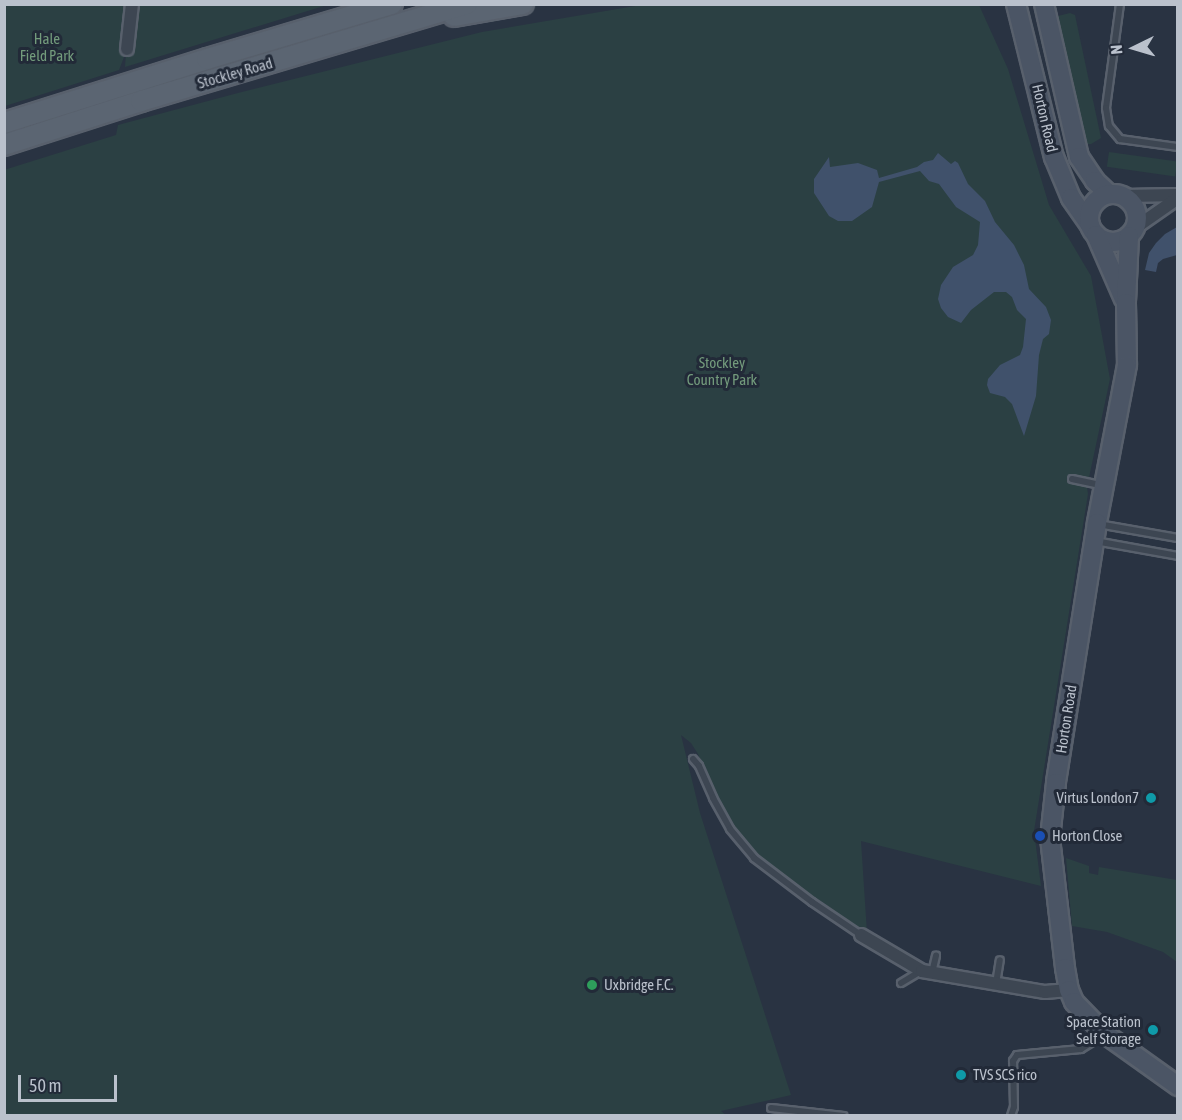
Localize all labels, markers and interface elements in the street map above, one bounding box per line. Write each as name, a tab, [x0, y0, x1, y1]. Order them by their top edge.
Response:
north arrow	[1104, 18, 1164, 78]
park label: Hale Field Park	[20, 29, 74, 64]
text: N	[1107, 44, 1125, 55]
street label: Stockley Road	[195, 54, 275, 92]
street label: Horton Road	[1028, 82, 1062, 154]
park label: Stockley Country Park	[687, 353, 757, 388]
street label: Horton Road	[1052, 683, 1080, 755]
place label: Virtus London7	[1056, 789, 1139, 807]
marker: Virtus London7	[1144, 791, 1158, 805]
place label: Horton Close	[1052, 827, 1122, 845]
marker: Horton Close	[1033, 829, 1047, 843]
place label: Uxbridge F.C.	[604, 976, 673, 994]
marker: Uxbridge F.C.	[585, 978, 599, 992]
place label: Space Station Self Storage	[1067, 1012, 1141, 1047]
marker: Space Station Self Storage	[1146, 1023, 1160, 1037]
scale bar	[21, 1063, 120, 1101]
place label: TVS SCS rico	[973, 1066, 1037, 1084]
marker: TVS SCS rico	[954, 1068, 968, 1082]
text: 50 m	[29, 1075, 61, 1096]

